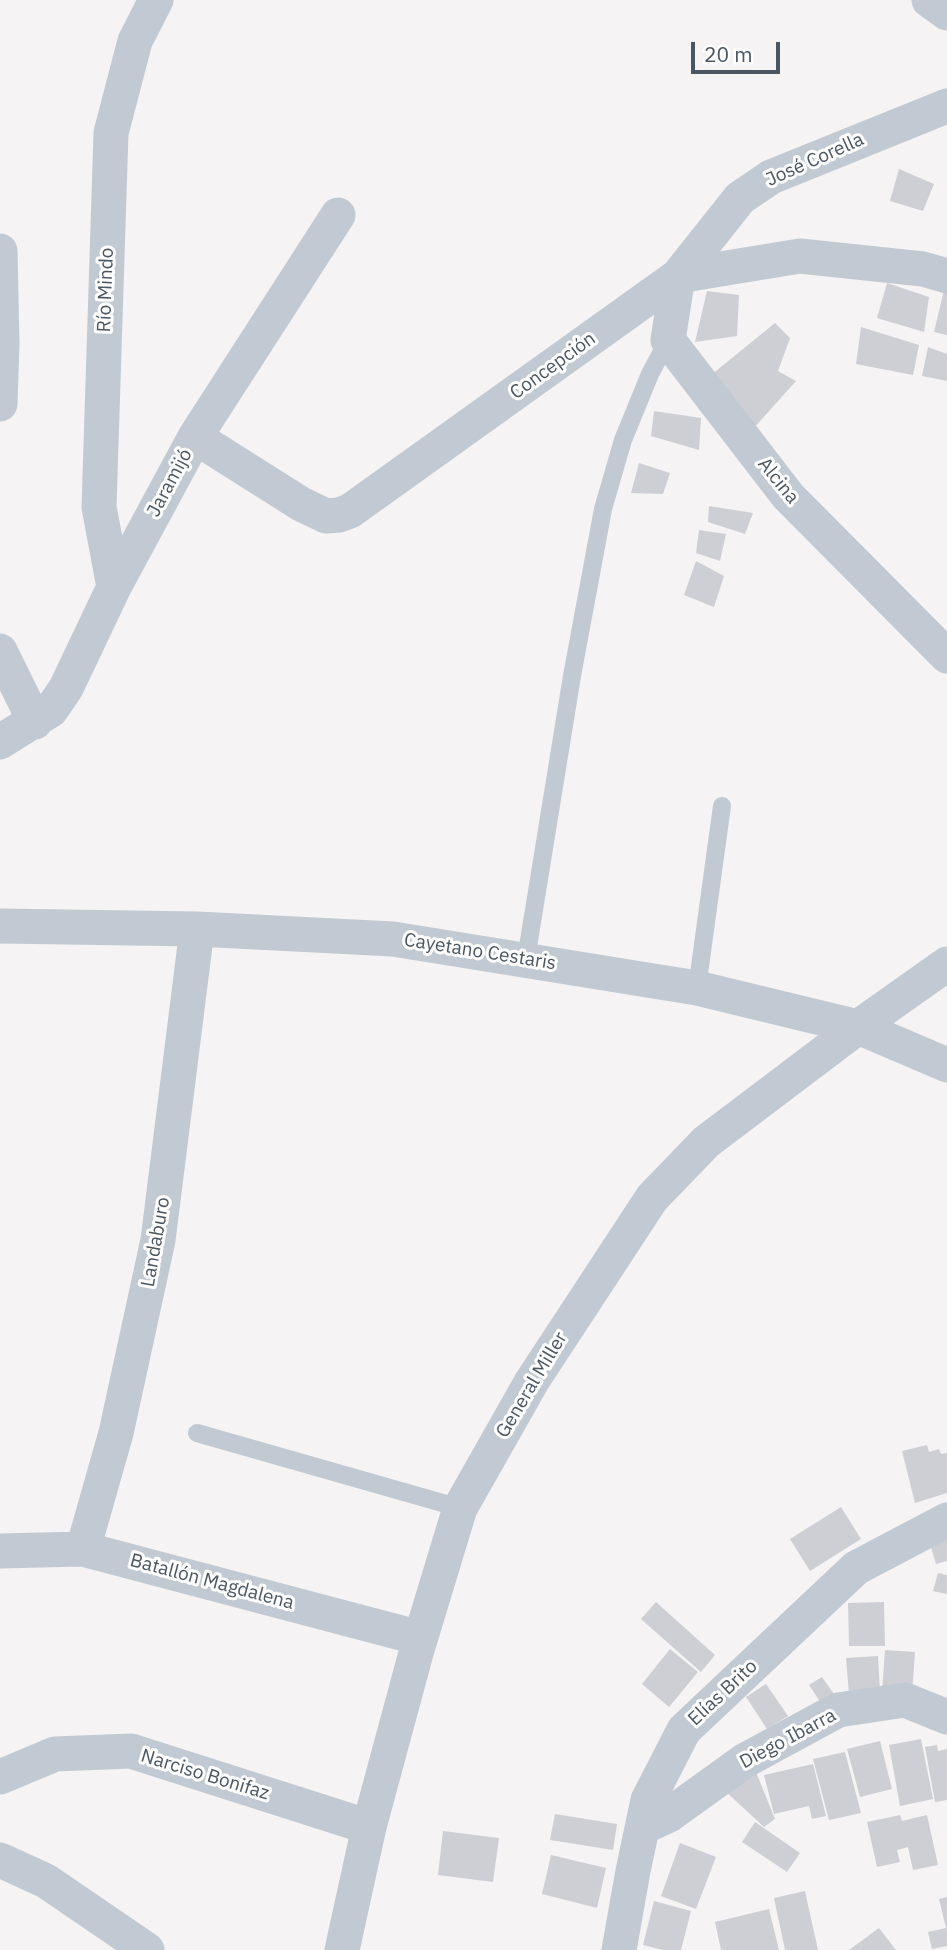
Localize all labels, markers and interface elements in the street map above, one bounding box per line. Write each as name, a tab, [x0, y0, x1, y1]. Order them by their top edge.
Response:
scale bar	[695, 28, 784, 72]
text: 20 m	[704, 40, 753, 68]
street label: José Corella	[763, 128, 867, 192]
street label: Río Mindo	[93, 247, 119, 333]
street label: Concepción	[506, 327, 600, 405]
street label: Jaramijó	[143, 445, 197, 521]
street label: Alcina	[753, 453, 803, 509]
street label: Cayetano Cestaris	[402, 929, 558, 975]
street label: Landaburo	[137, 1195, 175, 1289]
street label: General Miller	[491, 1328, 573, 1442]
street label: Batallón Magdalena	[128, 1549, 296, 1615]
street label: Elías Brito	[684, 1655, 762, 1731]
street label: Diego Ibarra	[736, 1704, 840, 1774]
street label: Narciso Bonifaz	[138, 1745, 272, 1805]

